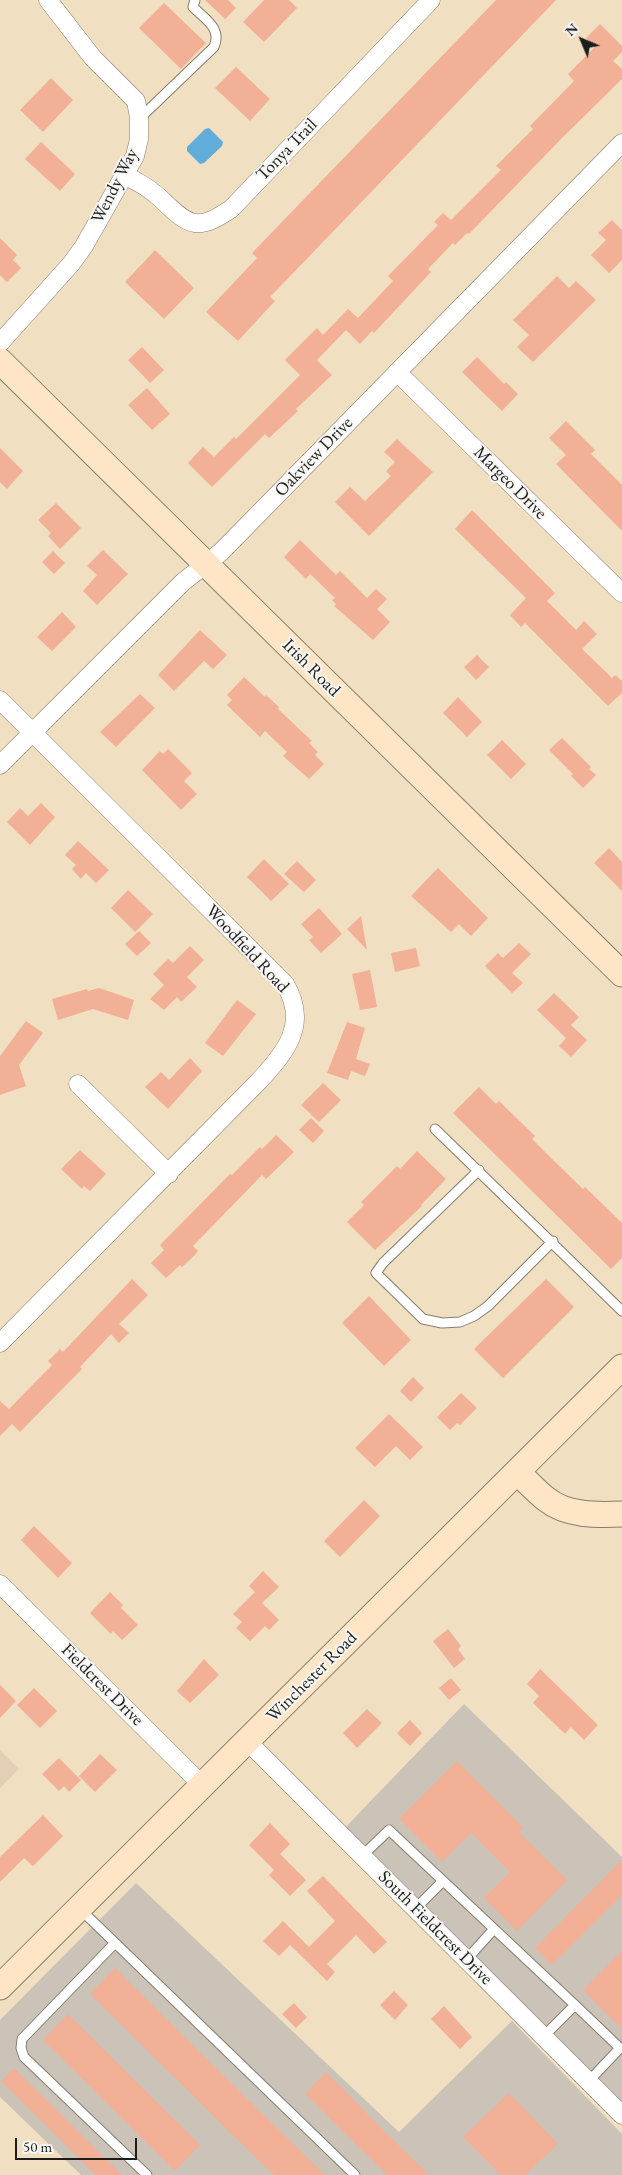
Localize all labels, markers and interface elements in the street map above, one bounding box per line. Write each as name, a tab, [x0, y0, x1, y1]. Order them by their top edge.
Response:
north arrow	[557, 15, 607, 65]
text: N	[561, 19, 582, 40]
street label: Tonya Trail	[252, 114, 322, 186]
street label: Wendy Way	[87, 145, 143, 227]
street label: Oakview Drive	[270, 412, 358, 502]
street label: Margeo Drive	[469, 442, 551, 524]
street label: Irish Road	[278, 635, 344, 701]
street label: Woodfield Road	[201, 900, 293, 998]
street label: Winchester Road	[262, 1627, 362, 1727]
street label: Fieldcrest Drive	[56, 1639, 148, 1731]
street label: South Fieldcrest Drive	[373, 1866, 497, 1990]
scale bar	[18, 2128, 140, 2160]
text: 50 m	[23, 2137, 52, 2156]

